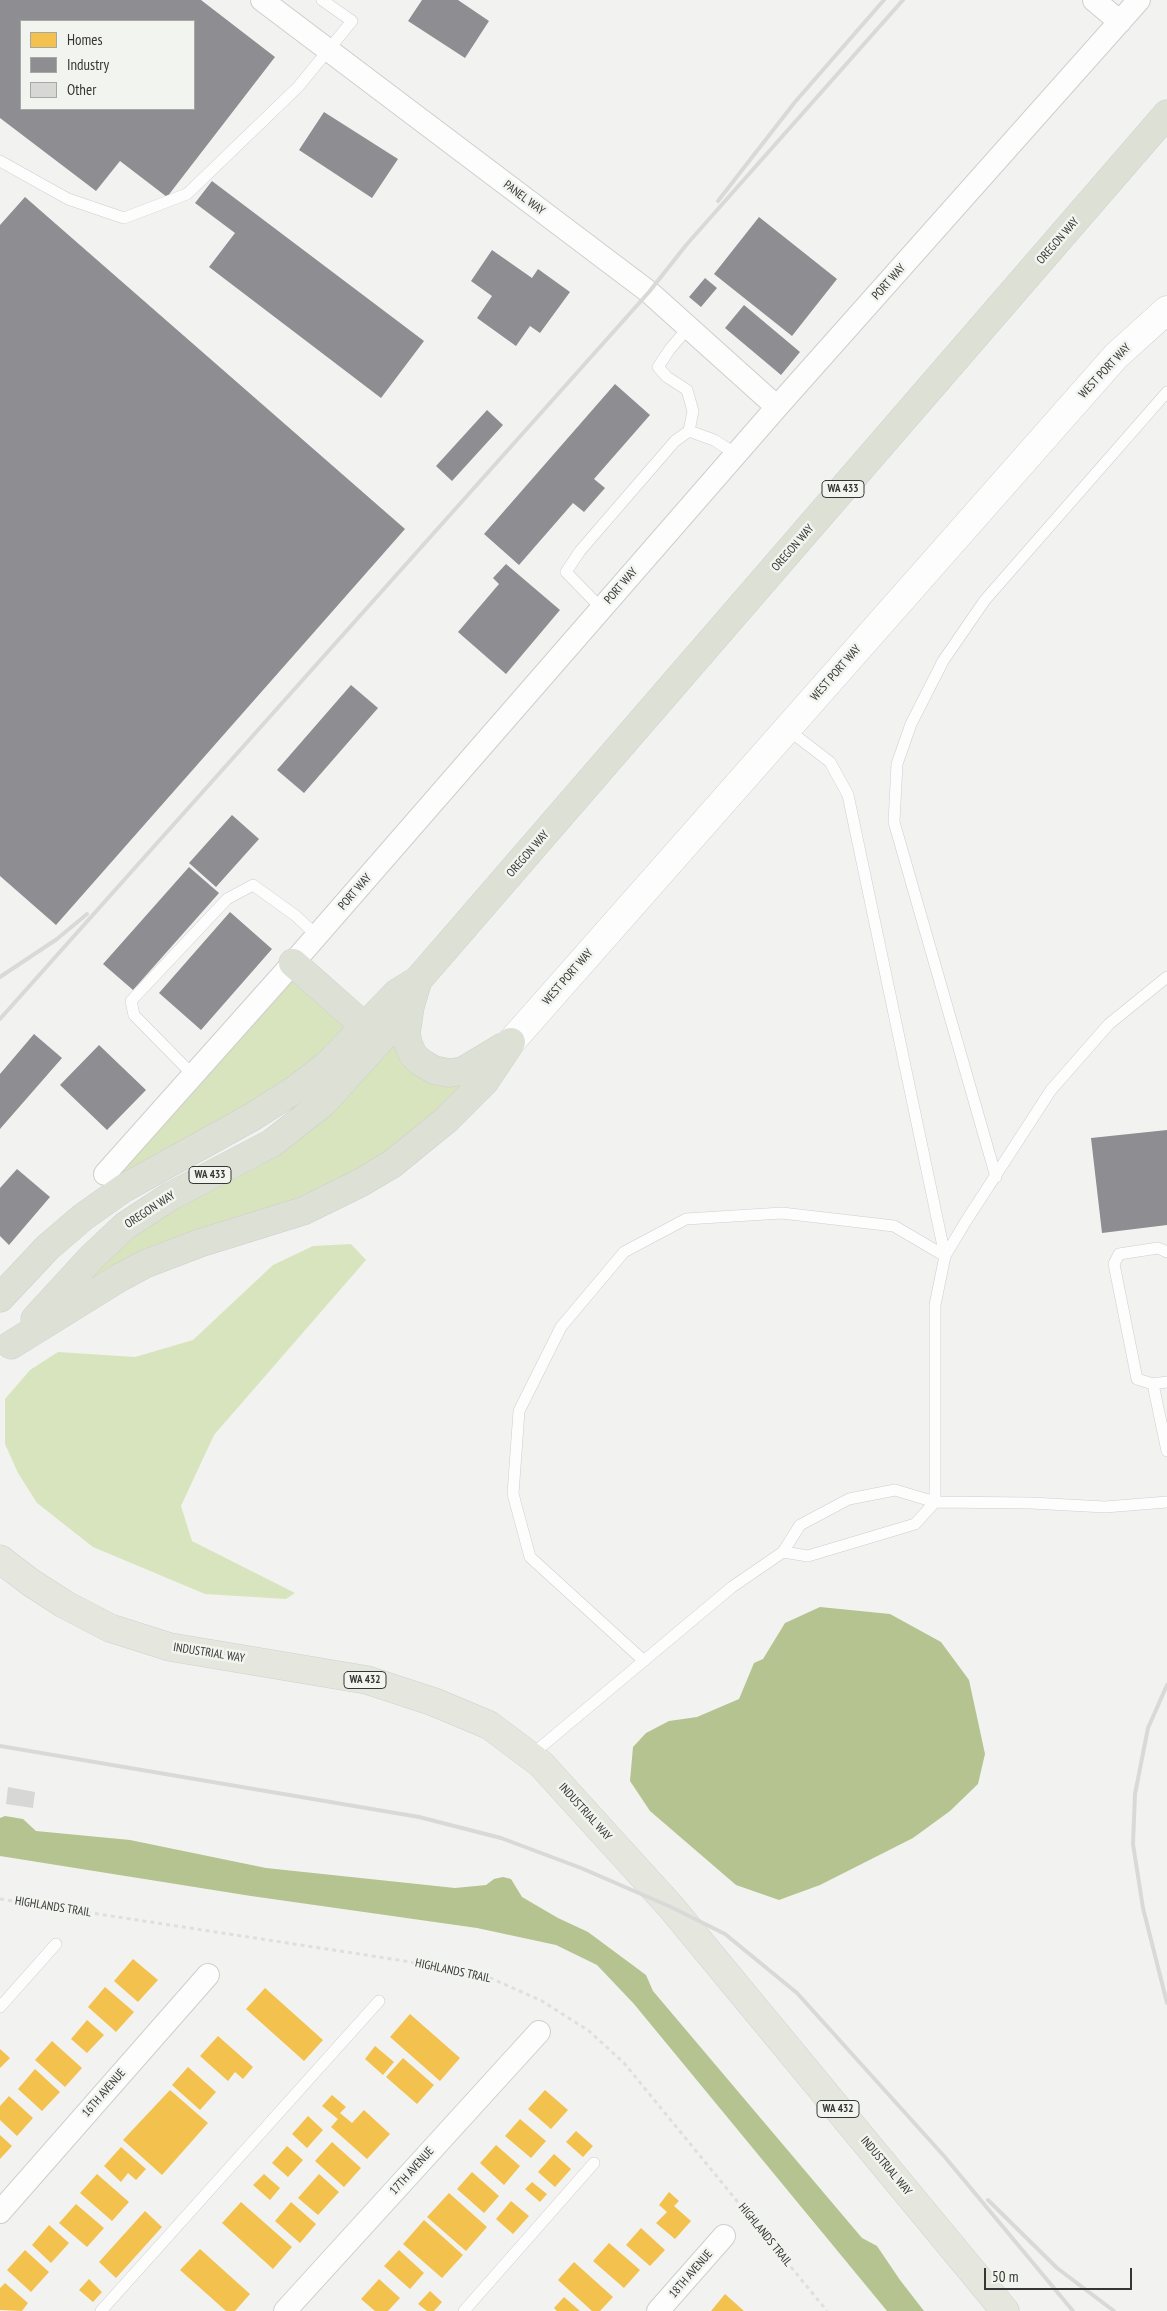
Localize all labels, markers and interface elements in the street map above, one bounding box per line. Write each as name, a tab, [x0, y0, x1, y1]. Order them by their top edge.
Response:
legend	[20, 20, 195, 110]
text: Homes	[67, 30, 103, 49]
text: Industry	[67, 55, 109, 74]
text: Other	[67, 80, 96, 99]
street label: PANEL WAY	[501, 178, 547, 218]
street label: OREGON WAY	[1034, 215, 1082, 267]
street label: PORT WAY	[869, 261, 909, 303]
street label: WEST PORT WAY	[1076, 341, 1134, 401]
road number: WA 433	[822, 480, 864, 498]
street label: OREGON WAY	[769, 522, 817, 574]
street label: PORT WAY	[601, 565, 641, 607]
street label: WEST PORT WAY	[808, 642, 864, 704]
street label: OREGON WAY	[504, 828, 552, 880]
street label: PORT WAY	[335, 871, 375, 913]
street label: WEST PORT WAY	[540, 946, 596, 1008]
road number: WA 433	[189, 1166, 231, 1184]
street label: OREGON WAY	[122, 1188, 178, 1232]
street label: INDUSTRIAL WAY	[172, 1640, 246, 1666]
road number: WA 432	[344, 1672, 386, 1688]
street label: INDUSTRIAL WAY	[555, 1780, 615, 1844]
street label: HIGHLANDS TRAIL	[14, 1894, 92, 1920]
street label: HIGHLANDS TRAIL	[414, 1956, 492, 1986]
street label: 16TH AVENUE	[79, 2066, 129, 2120]
road number: WA 432	[817, 2100, 859, 2118]
street label: INDUSTRIAL WAY	[857, 2134, 915, 2198]
street label: 17TH AVENUE	[387, 2144, 437, 2198]
street label: HIGHLANDS TRAIL	[735, 2201, 795, 2269]
street label: 18TH AVENUE	[666, 2247, 716, 2301]
scale bar	[987, 2258, 1134, 2290]
text: 50 m	[992, 2267, 1018, 2286]

